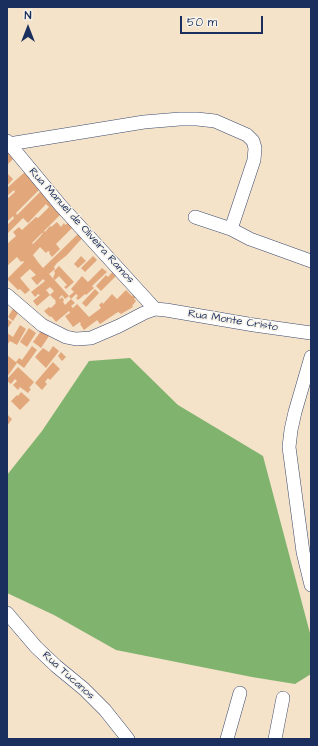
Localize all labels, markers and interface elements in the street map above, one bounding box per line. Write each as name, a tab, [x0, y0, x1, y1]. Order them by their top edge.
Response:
north arrow	[8, 8, 48, 48]
text: N	[25, 8, 31, 23]
scale bar	[182, 8, 265, 34]
text: 50 m	[187, 14, 217, 31]
street label: Rua Manuel de Oliveira Ramos	[26, 165, 136, 287]
street label: Rua Monte Cristo	[187, 307, 279, 335]
street label: Rua Tucanos	[39, 649, 97, 703]

